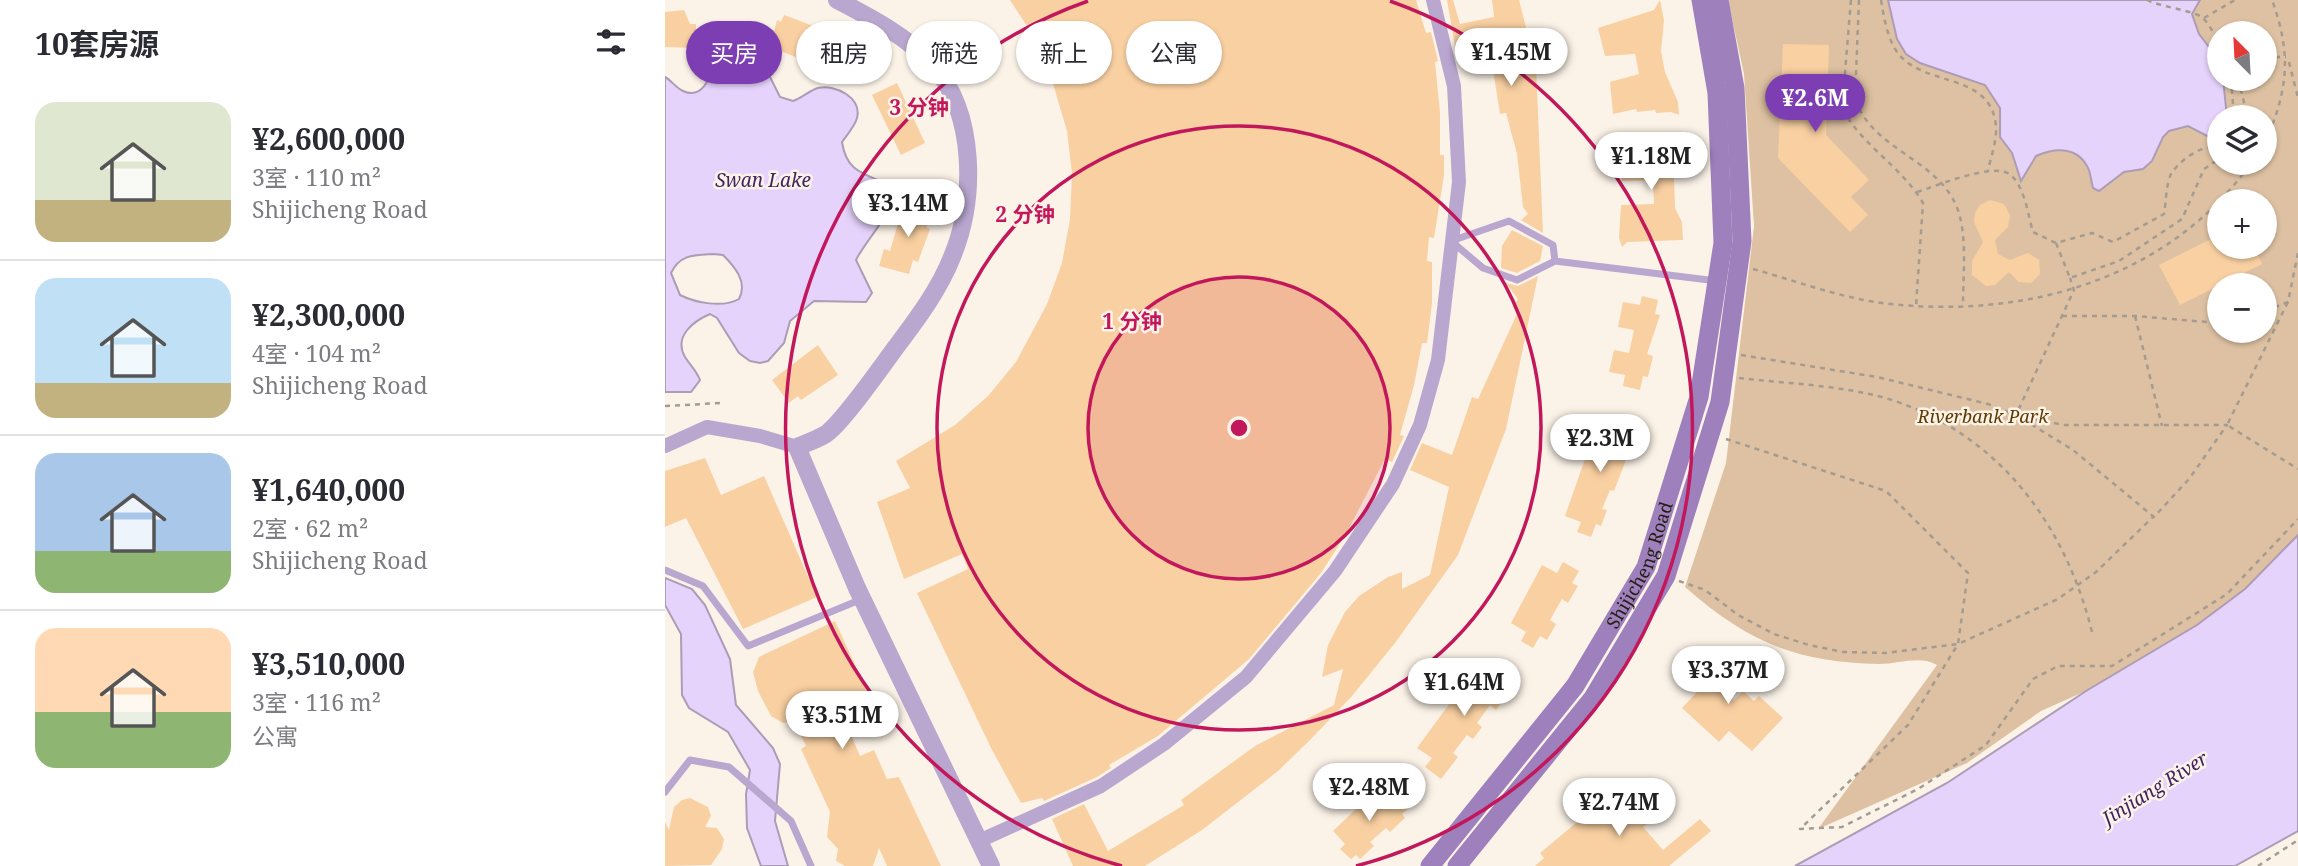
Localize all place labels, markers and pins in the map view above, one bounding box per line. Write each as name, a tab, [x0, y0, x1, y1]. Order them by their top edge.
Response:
pin: ¥1.45M	[1454, 28, 1568, 88]
pin: ¥2.6M	[1766, 74, 1864, 134]
pin: ¥1.18M	[1594, 132, 1708, 192]
pin: ¥3.14M	[851, 180, 965, 239]
pin: ¥2.3M	[1551, 414, 1649, 474]
centre of rings	[1227, 416, 1251, 440]
pin: ¥3.37M	[1671, 646, 1785, 706]
pin: ¥1.64M	[1407, 658, 1521, 718]
pin: ¥3.51M	[785, 692, 899, 751]
pin: ¥2.48M	[1312, 764, 1426, 823]
pin: ¥2.74M	[1562, 778, 1676, 838]

